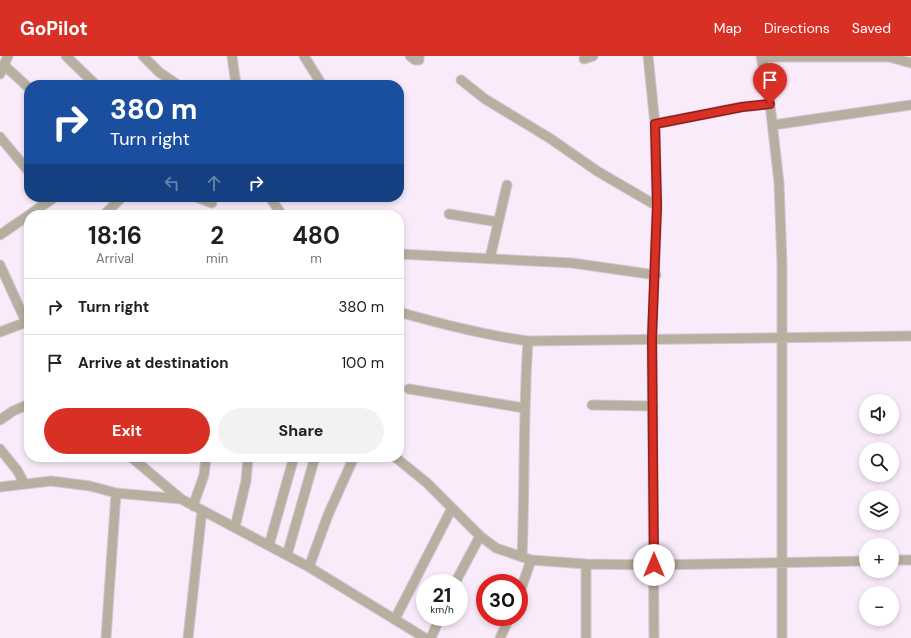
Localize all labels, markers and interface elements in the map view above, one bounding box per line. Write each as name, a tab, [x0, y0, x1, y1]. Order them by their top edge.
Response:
text: GoPilot	[20, 16, 88, 41]
text: Map	[714, 19, 742, 37]
text: Directions	[764, 19, 830, 37]
text: Saved	[852, 19, 891, 37]
pin	[753, 63, 787, 104]
icon: arrive	[759, 69, 781, 91]
text: 380 m	[110, 91, 197, 128]
icon: right	[44, 96, 96, 148]
text: Turn right	[110, 127, 190, 151]
icon: left	[161, 172, 183, 194]
icon: ahead	[203, 172, 225, 194]
icon: right	[245, 172, 267, 194]
text: 18:16	[88, 220, 142, 251]
text: 2	[210, 220, 224, 251]
text: 480	[292, 220, 340, 251]
text: Arrival	[96, 250, 134, 267]
text: min	[206, 250, 228, 267]
text: m	[310, 250, 322, 267]
icon: right	[44, 296, 66, 318]
text: Turn right	[78, 297, 149, 317]
text: 380 m	[338, 297, 384, 317]
icon: arrive	[44, 352, 66, 374]
text: Arrive at destination	[78, 353, 229, 373]
text: 100 m	[341, 353, 384, 373]
map controls	[859, 394, 899, 626]
button: sound	[859, 394, 899, 434]
button: Exit	[44, 408, 210, 454]
button: Share	[218, 408, 384, 454]
button: search	[859, 442, 899, 482]
button: layers	[859, 490, 899, 530]
button: +	[859, 538, 899, 578]
position arrow	[633, 544, 675, 586]
speed limit sign: 30	[476, 574, 528, 626]
text: 21	[433, 582, 451, 608]
button: −	[859, 586, 899, 626]
text: km/h	[430, 603, 454, 616]

